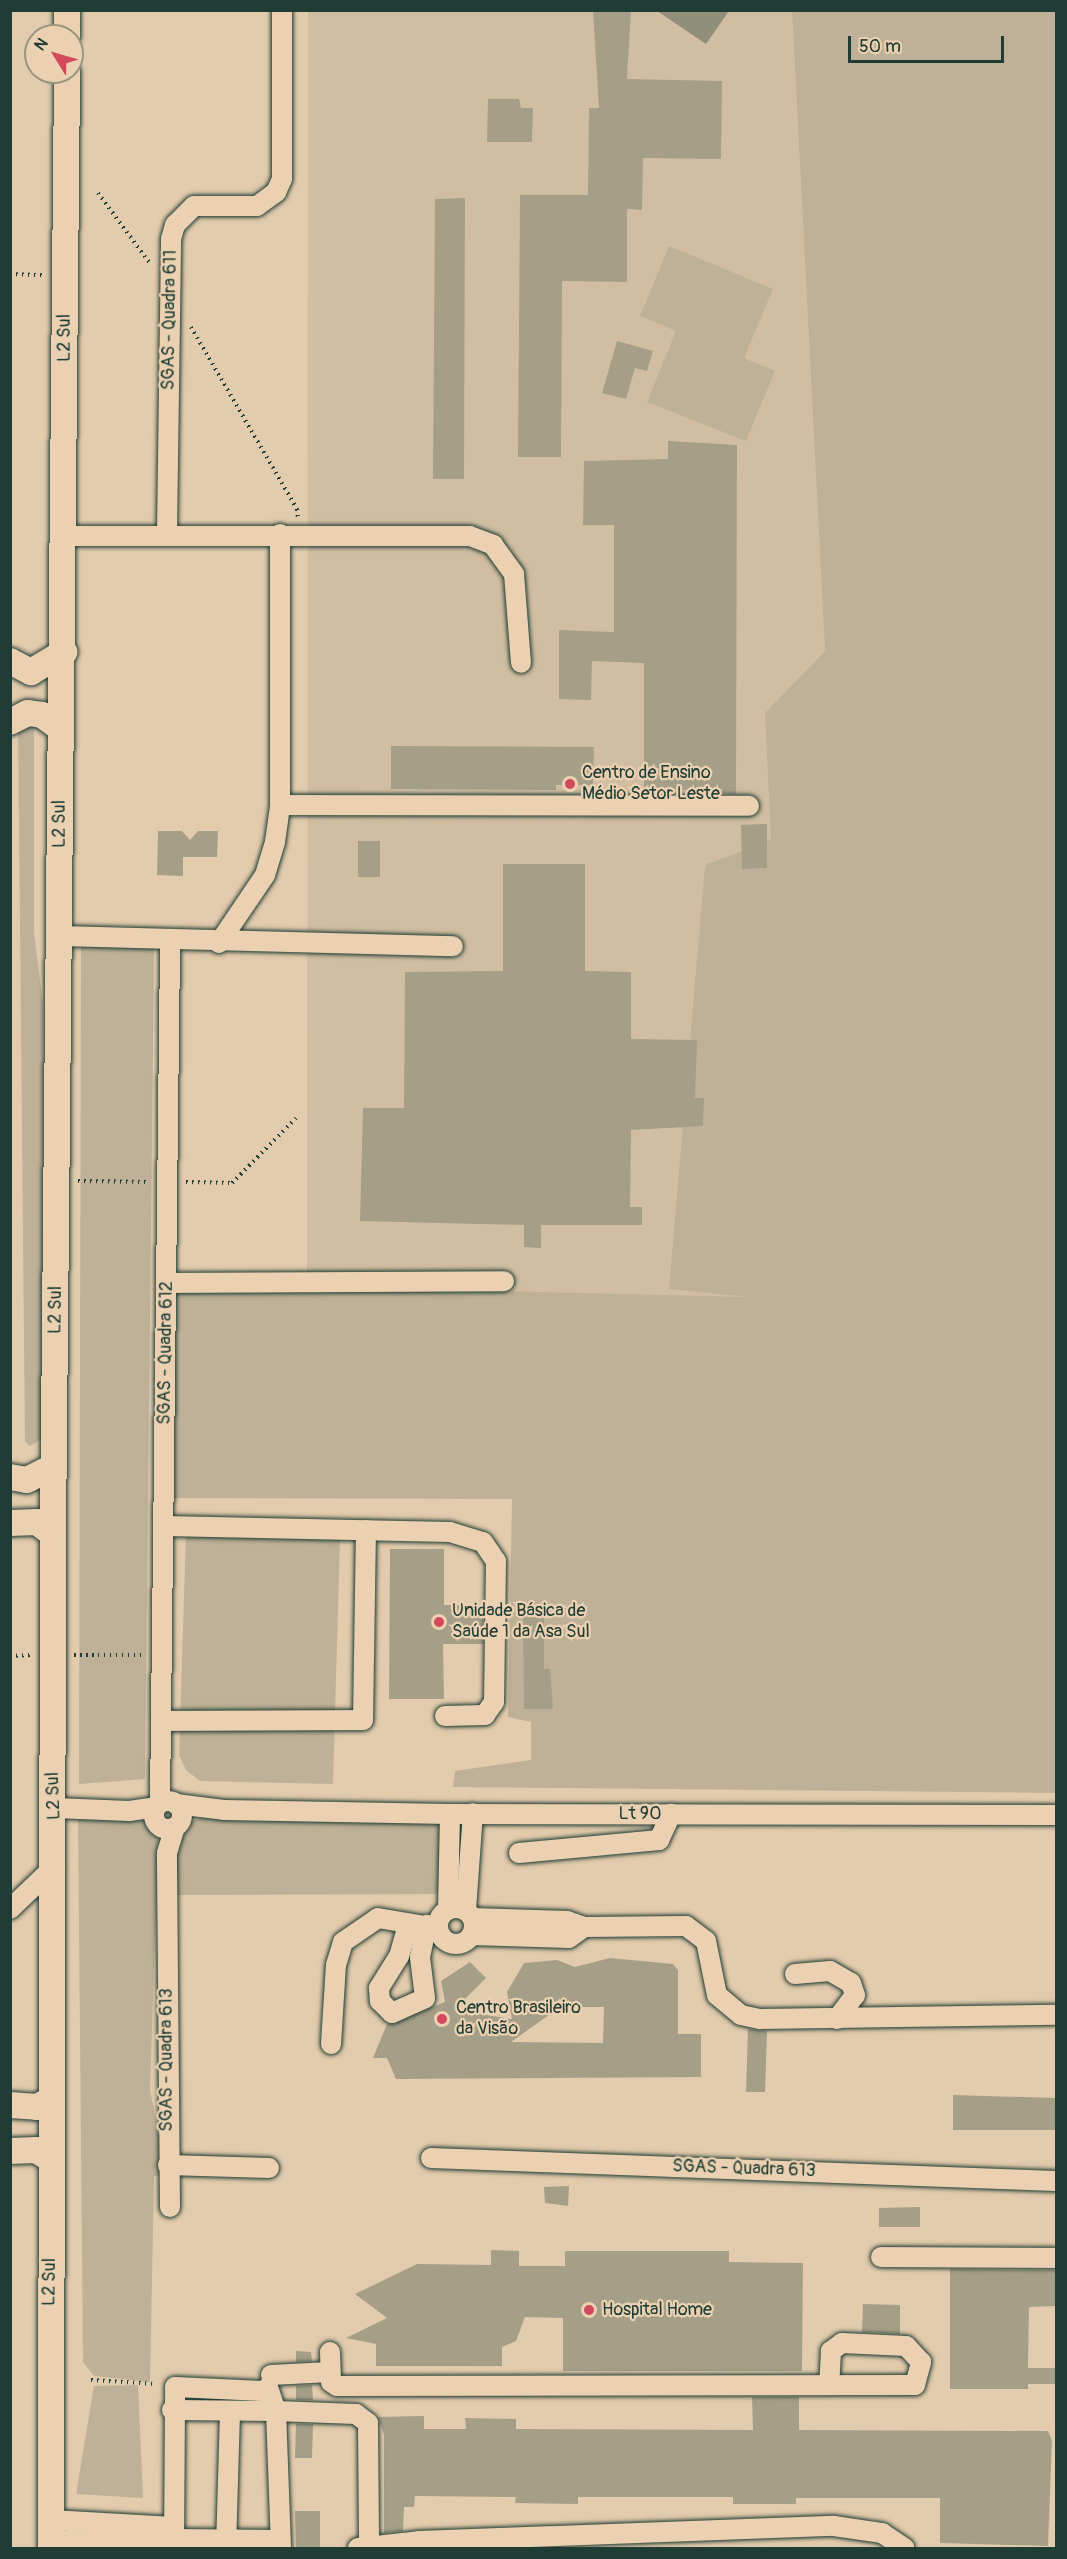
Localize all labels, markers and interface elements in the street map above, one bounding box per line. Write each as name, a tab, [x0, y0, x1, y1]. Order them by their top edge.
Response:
north arrow	[24, 24, 84, 84]
scale bar	[851, 24, 1007, 62]
text: N	[30, 34, 52, 55]
text: 50 m	[859, 35, 901, 58]
street label: SGAS - Quadra 611	[158, 250, 182, 390]
street label: L2 Sul	[54, 314, 76, 362]
place label: Centro de Ensino Médio Setor Leste	[582, 763, 720, 806]
marker: Centro de Ensino Médio Setor Leste	[563, 777, 577, 791]
street label: L2 Sul	[49, 800, 71, 848]
street label: SGAS - Quadra 612	[154, 1281, 178, 1425]
street label: L2 Sul	[45, 1286, 67, 1334]
place label: Unidade Básica de Saúde 1 da Asa Sul	[452, 1601, 590, 1644]
marker: Unidade Básica de Saúde 1 da Asa Sul	[430, 1613, 448, 1631]
street label: L2 Sul	[42, 1772, 66, 1820]
street label: Lt 90	[619, 1803, 661, 1825]
street label: SGAS - Quadra 613	[156, 1988, 178, 2132]
place label: Centro Brasileiro da Visão	[456, 1998, 581, 2040]
marker: Centro Brasileiro da Visão	[433, 2010, 451, 2028]
street label: SGAS - Quadra 613	[672, 2156, 816, 2182]
street label: L2 Sul	[39, 2258, 61, 2306]
place label: Hospital Home	[602, 2299, 712, 2321]
marker: Hospital Home	[580, 2301, 598, 2319]

